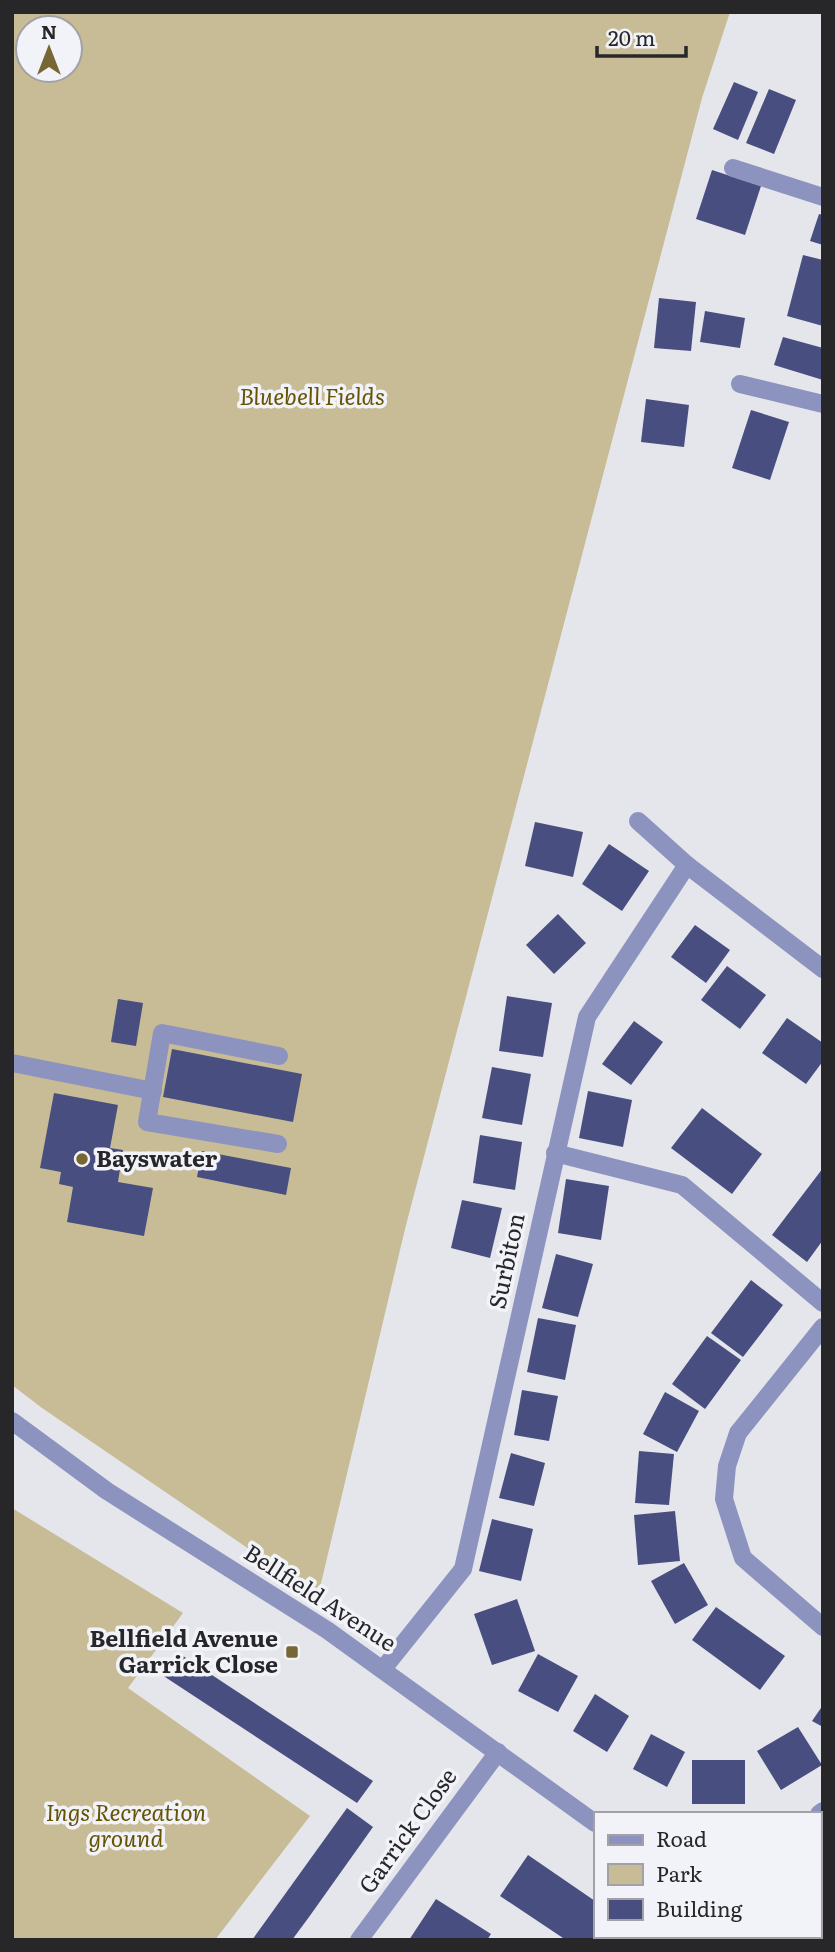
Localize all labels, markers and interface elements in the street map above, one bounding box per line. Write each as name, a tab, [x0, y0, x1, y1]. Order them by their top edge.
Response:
north arrow	[14, 14, 84, 84]
scale bar	[597, 14, 686, 58]
text: N	[41, 17, 57, 45]
text: 20 m	[608, 21, 655, 52]
park label: Bluebell Fields	[239, 378, 385, 412]
place label: Bayswater	[96, 1140, 218, 1174]
marker: Bayswater	[74, 1151, 90, 1167]
street label: Surbiton	[478, 1210, 532, 1312]
street label: Bellfield Avenue	[238, 1534, 404, 1658]
place label: Bellfield Avenue Garrick Close	[89, 1620, 278, 1680]
marker: Bellfield Avenue Garrick Close	[284, 1644, 300, 1660]
street label: Garrick Close	[349, 1760, 464, 1900]
park label: Ings Recreation ground	[46, 1794, 207, 1854]
legend	[594, 1812, 821, 1938]
text: Road	[656, 1822, 707, 1853]
text: Park	[656, 1857, 702, 1888]
text: Building	[656, 1892, 743, 1923]

